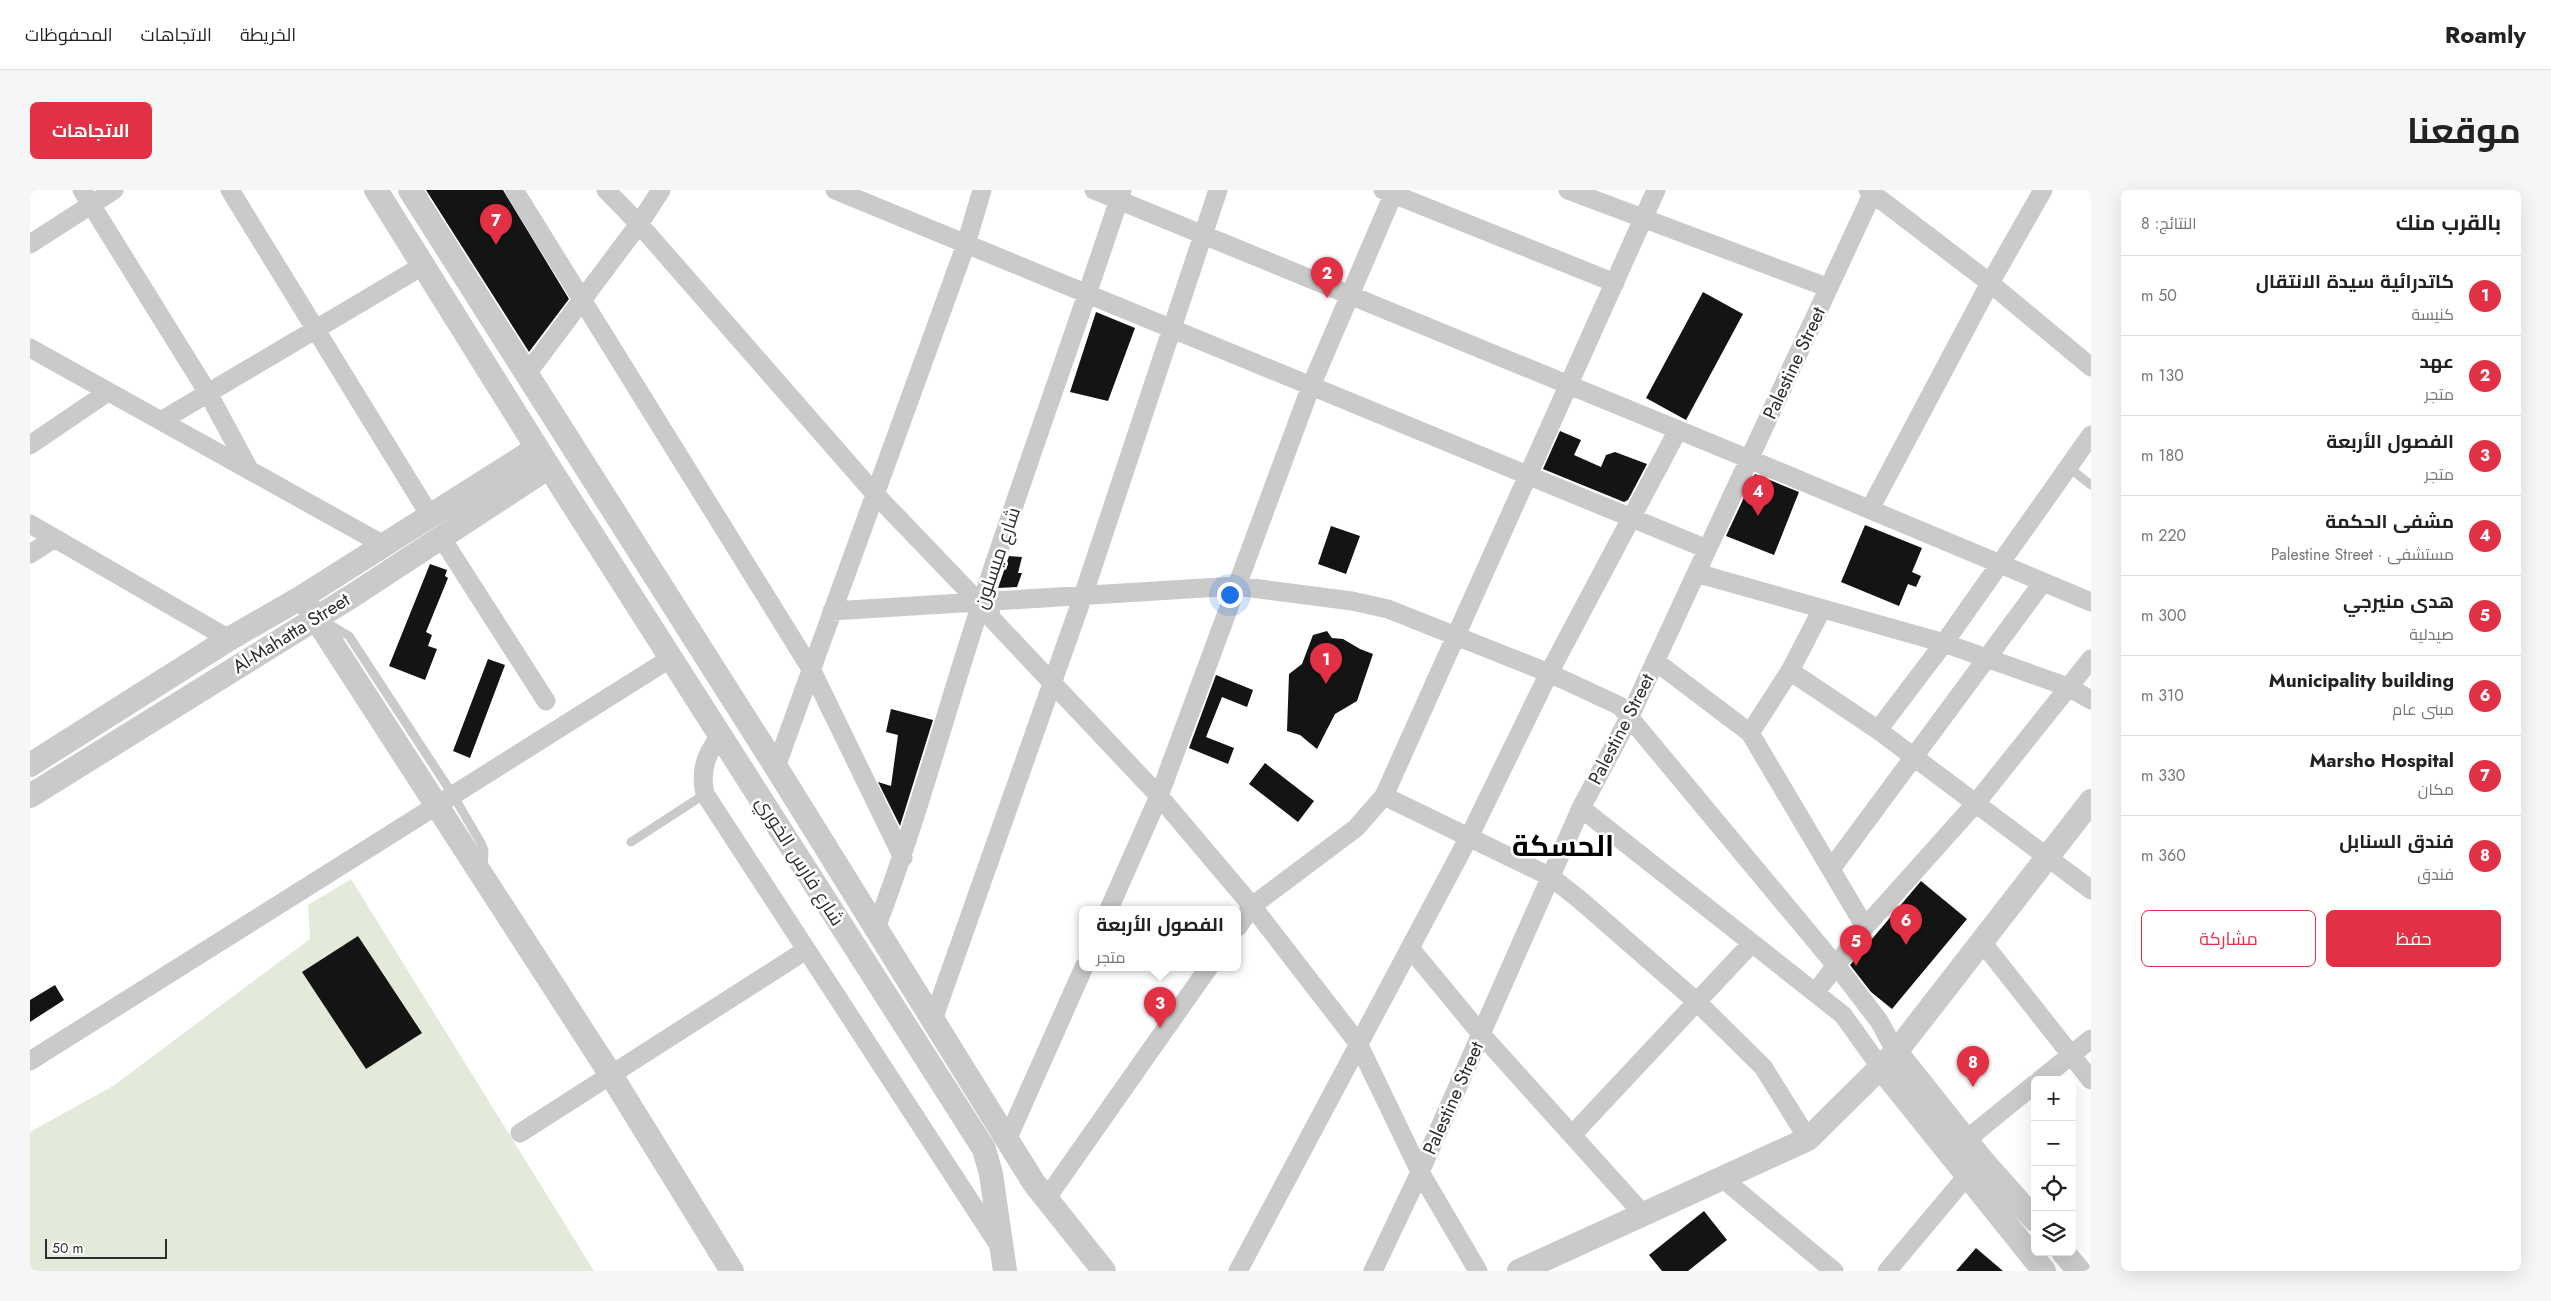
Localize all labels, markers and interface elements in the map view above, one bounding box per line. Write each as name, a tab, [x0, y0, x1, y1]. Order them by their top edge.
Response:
text: Roamly	[2445, 17, 2526, 52]
text: المحفوظات	[25, 22, 113, 48]
text: الاتجاهات	[141, 22, 212, 48]
text: الخريطة	[240, 22, 296, 48]
button: الاتجاهات	[30, 102, 152, 159]
text: موقعنا	[2407, 106, 2521, 156]
pin: 7	[480, 204, 512, 245]
text: بالقرب منك	[2396, 208, 2501, 238]
text: النتائج: 8	[2141, 212, 2197, 235]
pin: 2	[1311, 257, 1343, 298]
text: كاتدرائية سيدة الانتقال	[2256, 268, 2454, 295]
text: 50 m	[2141, 284, 2177, 307]
text: 1	[2481, 284, 2489, 307]
street label: Palestine Street	[1756, 302, 1832, 424]
text: كنيسة	[2412, 303, 2454, 326]
text: عهد	[2420, 348, 2454, 375]
text: 130 m	[2141, 364, 2184, 387]
text: 2	[2480, 364, 2490, 387]
text: متجر	[2425, 383, 2454, 406]
text: الفصول الأربعة	[2326, 428, 2454, 455]
text: 180 m	[2141, 444, 2184, 467]
text: 3	[2480, 444, 2490, 467]
text: متجر	[2425, 463, 2454, 486]
pin: 4	[1742, 475, 1774, 516]
street label: شارع ميسلون	[967, 503, 1027, 613]
text: مشفى الحكمة	[2325, 508, 2454, 535]
text: 220 m	[2141, 524, 2186, 547]
text: 4	[2479, 524, 2491, 547]
text: مستشفى · Palestine Street	[2271, 543, 2454, 566]
your location	[1217, 582, 1243, 608]
street label: Al-Mahatta Street	[227, 586, 355, 680]
text: هدى منيرجي	[2343, 588, 2454, 615]
text: 300 m	[2141, 604, 2186, 627]
text: 5	[2480, 604, 2490, 627]
text: صيدلية	[2409, 623, 2454, 646]
pin: 1	[1310, 643, 1342, 684]
text: Municipality building	[2269, 667, 2454, 694]
street label: Palestine Street	[1581, 669, 1661, 789]
text: 310 m	[2141, 684, 2184, 707]
text: 6	[2480, 684, 2490, 707]
text: مبنى عام	[2392, 698, 2454, 721]
text: Marsho Hospital	[2309, 747, 2454, 774]
text: 330 m	[2141, 764, 2185, 787]
text: 7	[2480, 764, 2490, 787]
text: مكان	[2418, 778, 2454, 801]
street label: شارع فارس الخوري	[748, 791, 851, 932]
district label: الحسكة	[1512, 825, 1614, 867]
text: فندق السنابل	[2339, 828, 2454, 855]
text: 360 m	[2141, 844, 2186, 867]
text: 8	[2480, 844, 2490, 867]
text: فندق	[2417, 863, 2454, 886]
pin: 6	[1890, 904, 1922, 945]
popup	[1079, 906, 1241, 971]
button: مشاركة	[2141, 910, 2316, 967]
button: حفظ	[2326, 910, 2501, 967]
text: الفصول الأربعة	[1096, 911, 1224, 938]
pin: 5	[1840, 925, 1872, 966]
text: متجر	[1096, 946, 1126, 969]
pin: 3	[1144, 987, 1176, 1028]
street label: Palestine Street	[1416, 1037, 1490, 1159]
pin: 8	[1957, 1046, 1989, 1087]
map controls	[2031, 1076, 2076, 1256]
button: +	[2031, 1076, 2076, 1121]
button: −	[2031, 1121, 2076, 1166]
button: locate	[2031, 1166, 2076, 1211]
button: layers	[2031, 1211, 2076, 1256]
scale bar	[45, 1236, 168, 1259]
text: 50 m	[52, 1238, 83, 1258]

